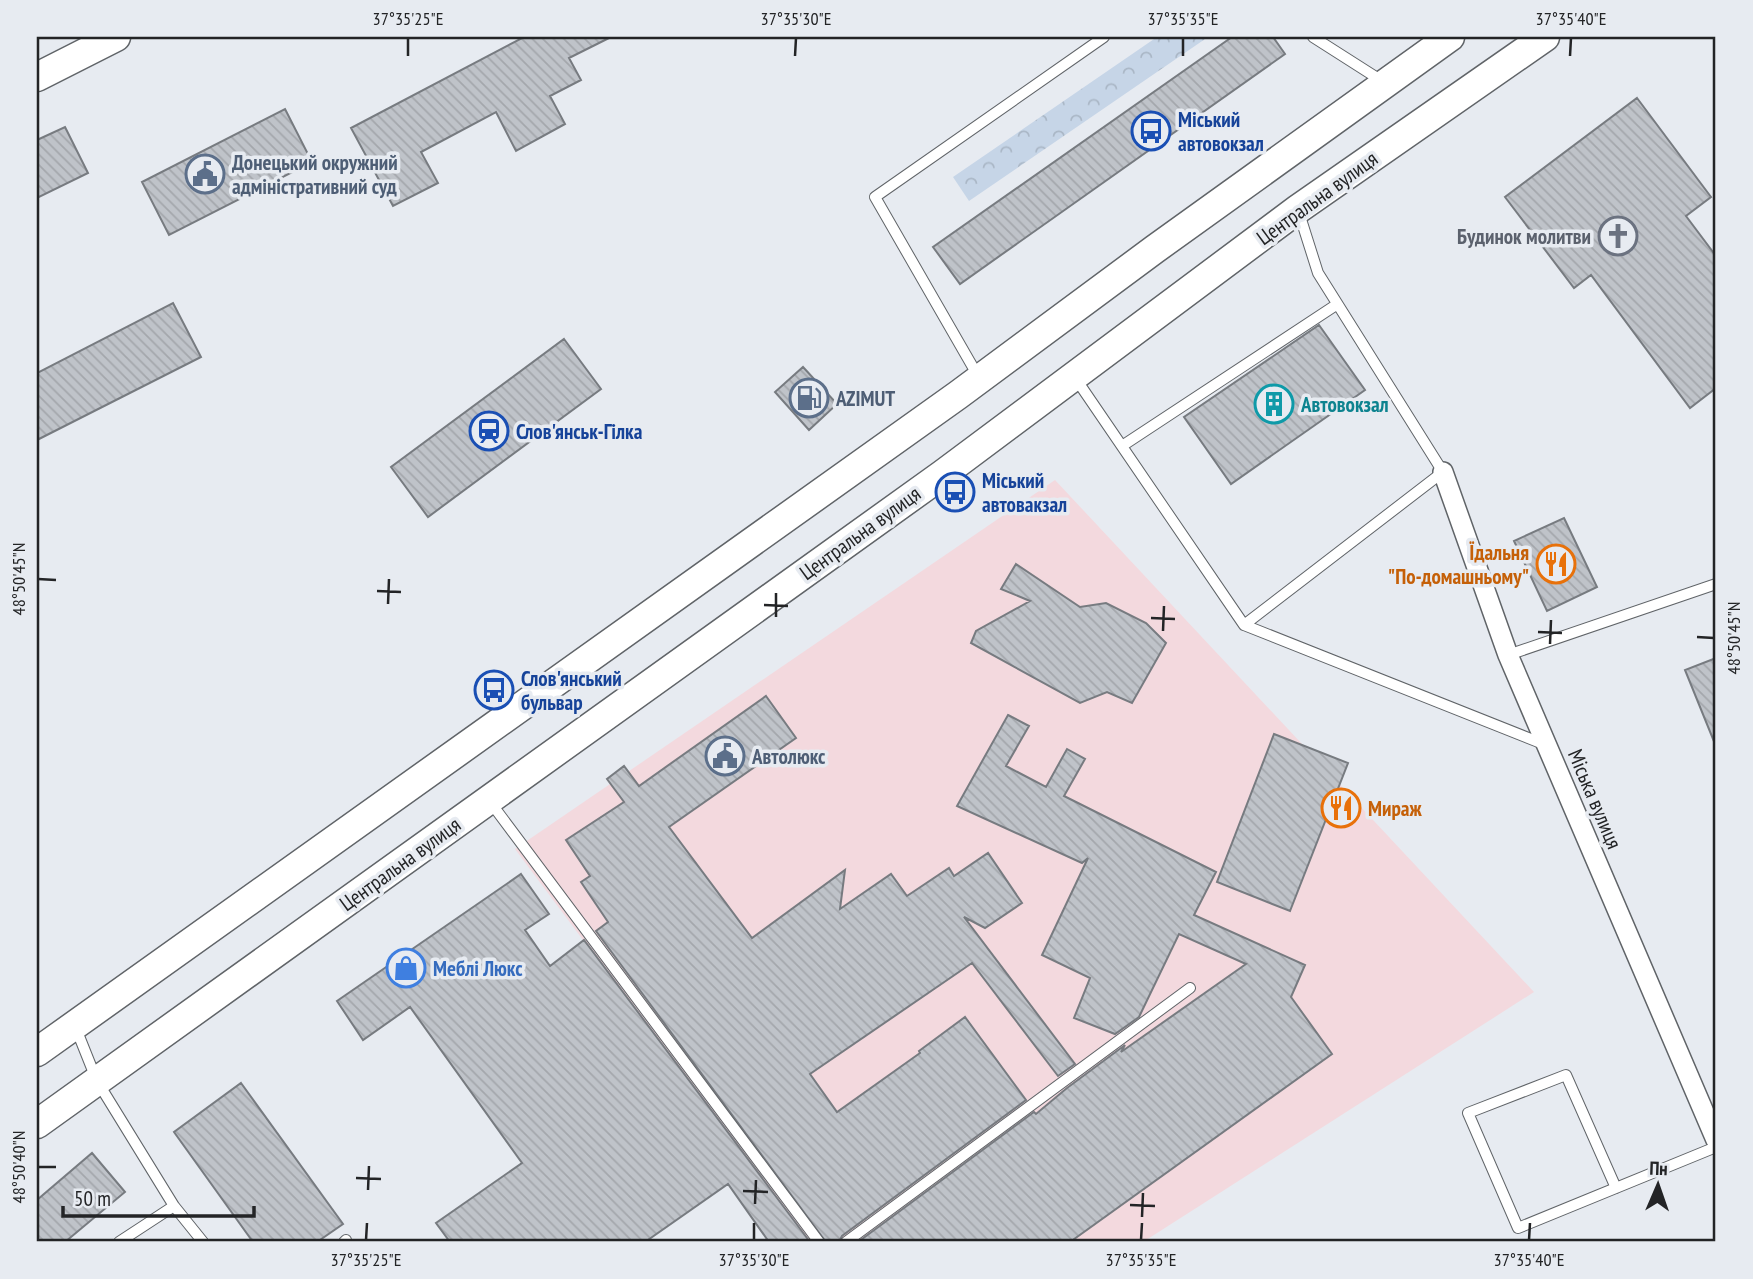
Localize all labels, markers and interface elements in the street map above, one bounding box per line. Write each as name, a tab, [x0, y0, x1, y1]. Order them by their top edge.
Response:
text: 37°35'25"E	[373, 7, 443, 30]
text: 37°35'30"E	[761, 7, 831, 30]
text: 37°35'35"E	[1148, 7, 1218, 30]
text: 37°35'40"E	[1536, 7, 1606, 30]
place label: Міський автовокзал	[1178, 106, 1264, 157]
bus stop icon: Міський автовокзал	[1130, 110, 1172, 152]
street label: Центральна вулиця	[1251, 145, 1383, 251]
place label: Донецький окружний адміністративний суд	[232, 149, 398, 200]
public building icon: Донецький окружний адміністративний суд	[184, 153, 226, 195]
church icon: Будинок молитви	[1597, 215, 1639, 257]
place label: Будинок молитви	[1457, 223, 1591, 250]
fuel station icon: AZIMUT	[788, 377, 830, 419]
building icon: Автовокзал	[1253, 383, 1295, 425]
place label: AZIMUT	[835, 385, 895, 412]
place label: Автовокзал	[1300, 391, 1389, 418]
station icon: Слов'янськ-Гілка	[468, 410, 510, 452]
place label: Слов'янськ-Гілка	[516, 418, 643, 445]
place label: Міський автовакзал	[982, 467, 1067, 518]
bus stop icon: Міський автовакзал	[934, 471, 976, 513]
street label: Центральна вулиця	[794, 480, 926, 586]
place label: Їдальня "По-домашньому"	[1388, 539, 1529, 590]
text: 48°50'45"N	[7, 543, 30, 615]
restaurant icon: Їдальня "По-домашньому"	[1535, 543, 1577, 585]
text: 48°50'45"N	[1722, 602, 1745, 674]
place label: Слов'янський бульвар	[521, 665, 622, 716]
bus stop icon: Слов'янський бульвар	[473, 669, 515, 711]
public building icon: Автолюкс	[704, 735, 746, 777]
place label: Автолюкс	[751, 743, 826, 770]
street label: Міська вулиця	[1562, 745, 1628, 853]
restaurant icon: Мираж	[1320, 787, 1362, 829]
place label: Мираж	[1368, 795, 1422, 822]
street label: Центральна вулиця	[334, 811, 466, 917]
shop icon: Меблі Люкс	[385, 947, 427, 989]
place label: Меблі Люкс	[433, 955, 523, 982]
text: 48°50'40"N	[7, 1131, 30, 1203]
north arrow	[1624, 1150, 1694, 1220]
text: Пн	[1649, 1156, 1668, 1180]
scale bar	[63, 1174, 254, 1218]
text: 50 m	[74, 1185, 111, 1212]
text: 37°35'25"E	[331, 1248, 401, 1271]
text: 37°35'30"E	[719, 1248, 789, 1271]
text: 37°35'35"E	[1106, 1248, 1176, 1271]
text: 37°35'40"E	[1494, 1248, 1564, 1271]

